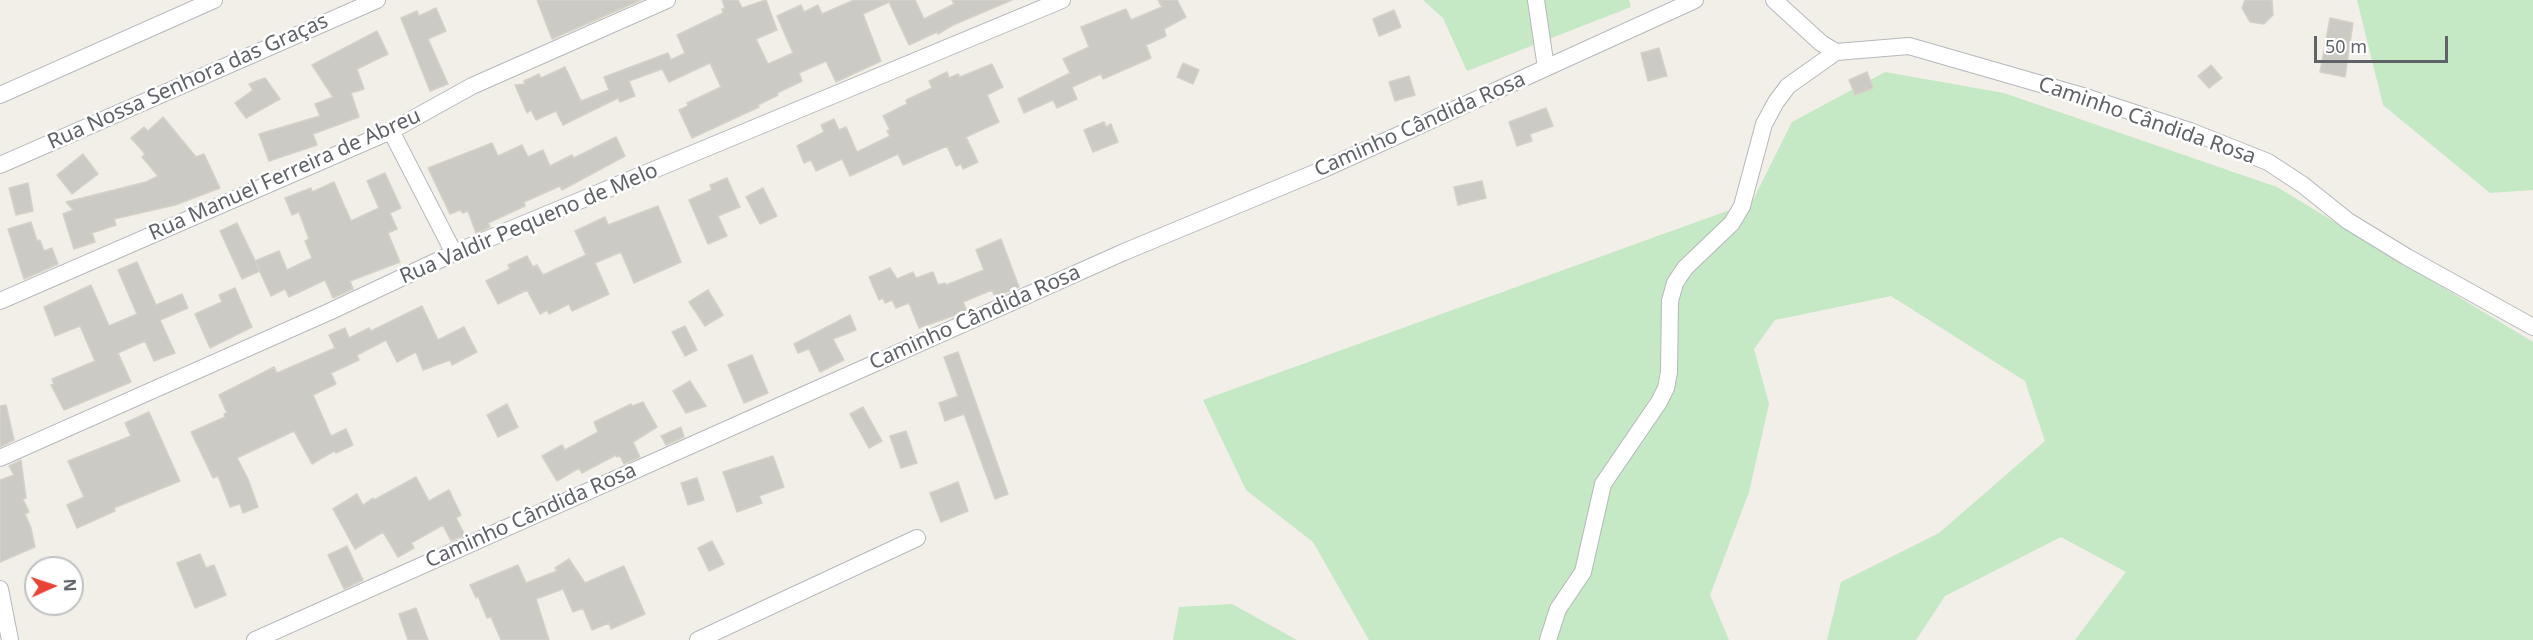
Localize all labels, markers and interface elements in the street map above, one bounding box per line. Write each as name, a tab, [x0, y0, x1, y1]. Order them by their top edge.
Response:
street label: Rua Nossa Senhora das Graças	[44, 9, 332, 155]
scale bar	[2317, 24, 2450, 62]
text: 50 m	[2325, 34, 2367, 58]
street label: Caminho Cândida Rosa	[1311, 67, 1529, 183]
street label: Caminho Cândida Rosa	[2035, 72, 2259, 170]
street label: Rua Manuel Ferreira de Abreu	[145, 104, 425, 246]
street label: Rua Valdir Pequeno de Melo	[396, 158, 662, 290]
street label: Caminho Cândida Rosa	[866, 260, 1084, 376]
street label: Caminho Cândida Rosa	[422, 458, 640, 574]
north arrow	[24, 556, 84, 616]
text: N	[59, 578, 81, 592]

